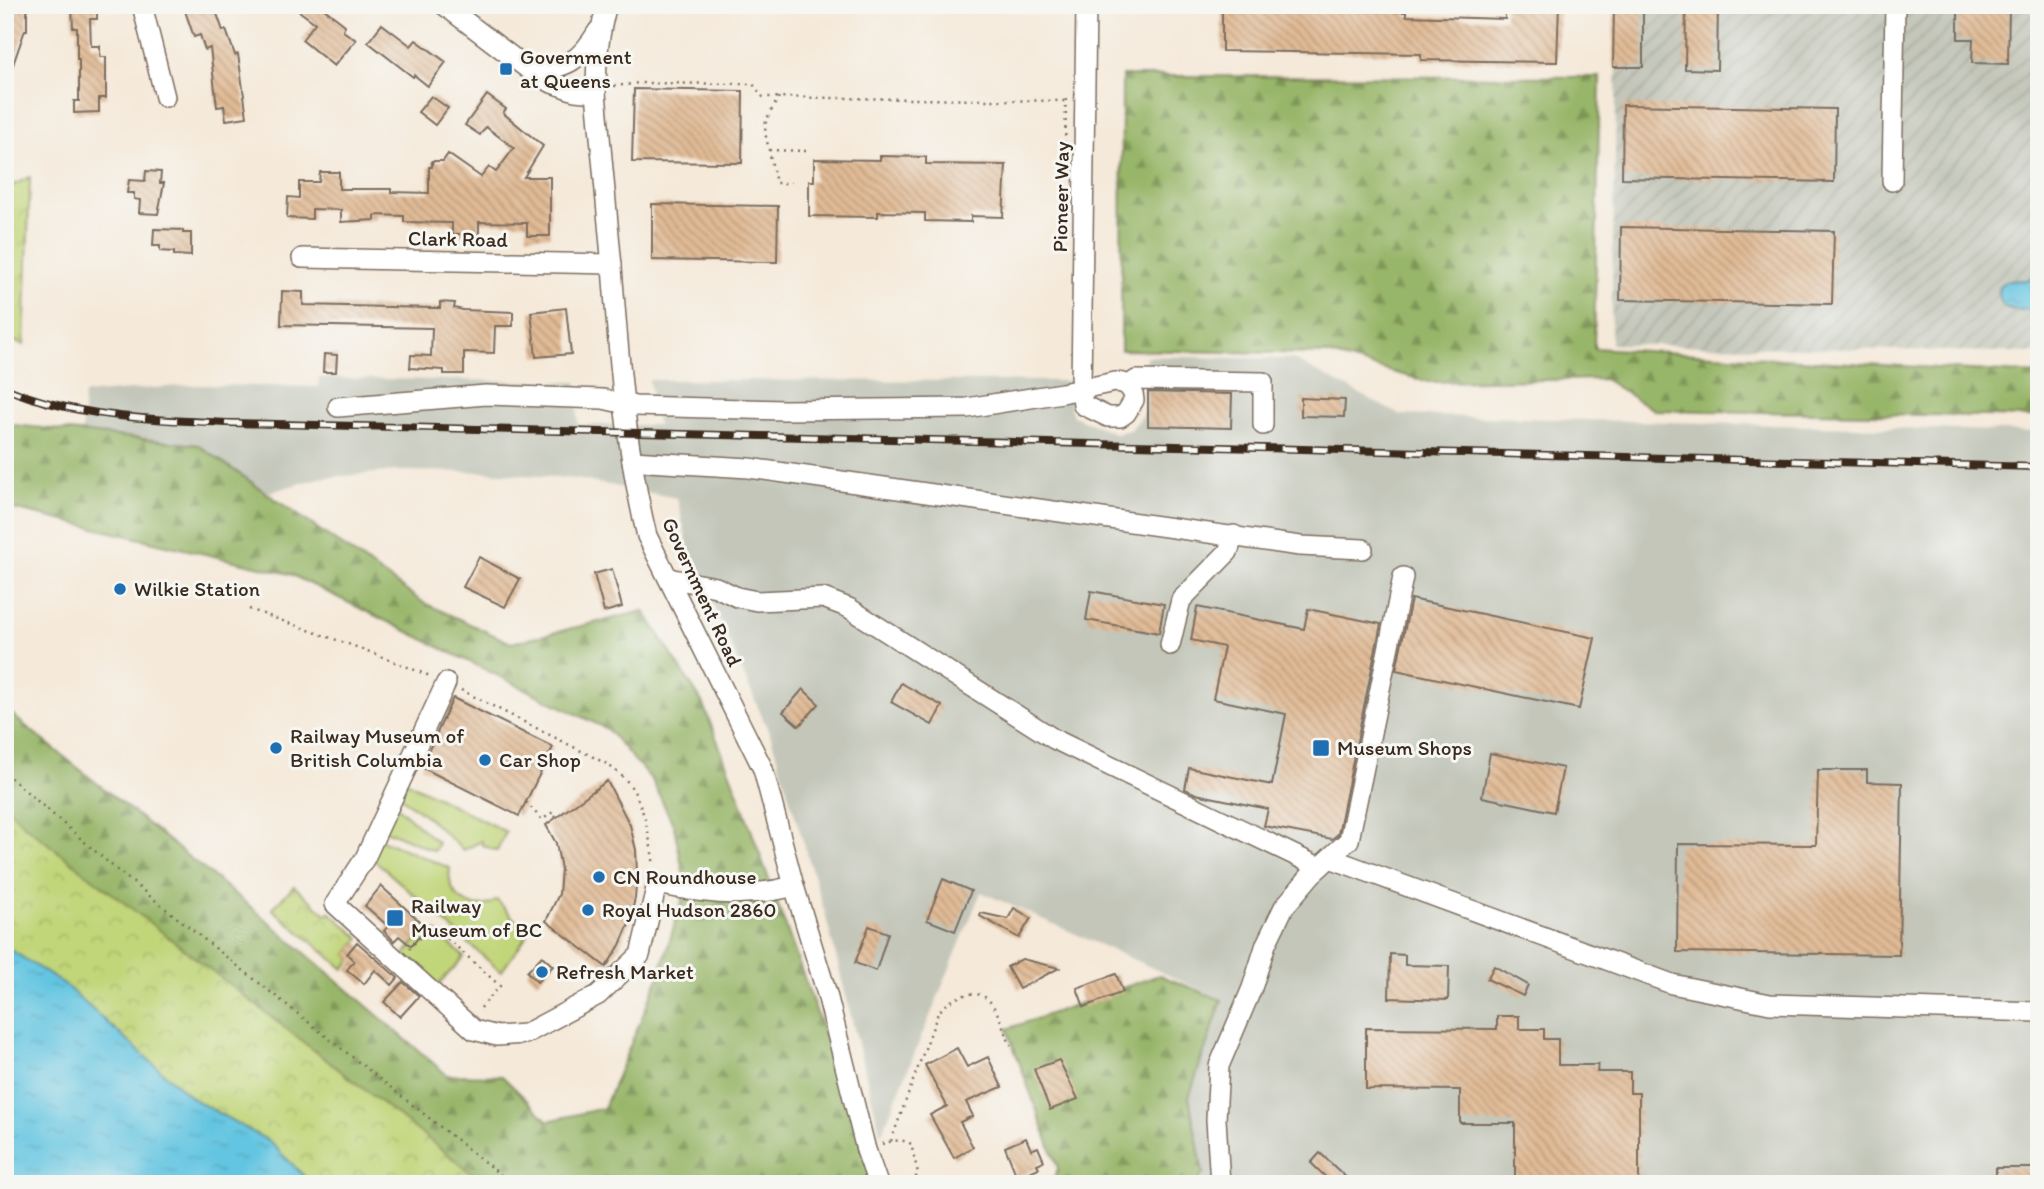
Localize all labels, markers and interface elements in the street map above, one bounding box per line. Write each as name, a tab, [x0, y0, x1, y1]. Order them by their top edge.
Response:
place label: Government at Queens	[520, 44, 632, 93]
marker: Government at Queens	[498, 61, 514, 77]
street label: Pioneer Way	[1047, 141, 1074, 253]
street label: Clark Road	[408, 225, 509, 252]
street label: Government Road	[657, 513, 748, 671]
place label: Wilkie Station	[134, 576, 260, 601]
marker: Wilkie Station	[112, 581, 128, 597]
place label: Railway Museum of British Columbia	[290, 723, 464, 772]
place label: Museum Shops	[1337, 735, 1472, 760]
marker: Museum Shops	[1311, 738, 1331, 758]
marker: Railway Museum of British Columbia	[268, 740, 284, 756]
place label: Car Shop	[499, 747, 581, 772]
marker: Car Shop	[477, 752, 493, 768]
place label: CN Roundhouse	[613, 864, 756, 889]
marker: CN Roundhouse	[591, 869, 607, 885]
place label: Railway Museum of BC	[411, 893, 542, 942]
place label: Royal Hudson 2860	[602, 897, 776, 922]
marker: Royal Hudson 2860	[580, 902, 596, 918]
marker: Railway Museum of BC	[385, 908, 405, 928]
place label: Refresh Market	[556, 959, 694, 984]
marker: Refresh Market	[534, 964, 550, 980]

